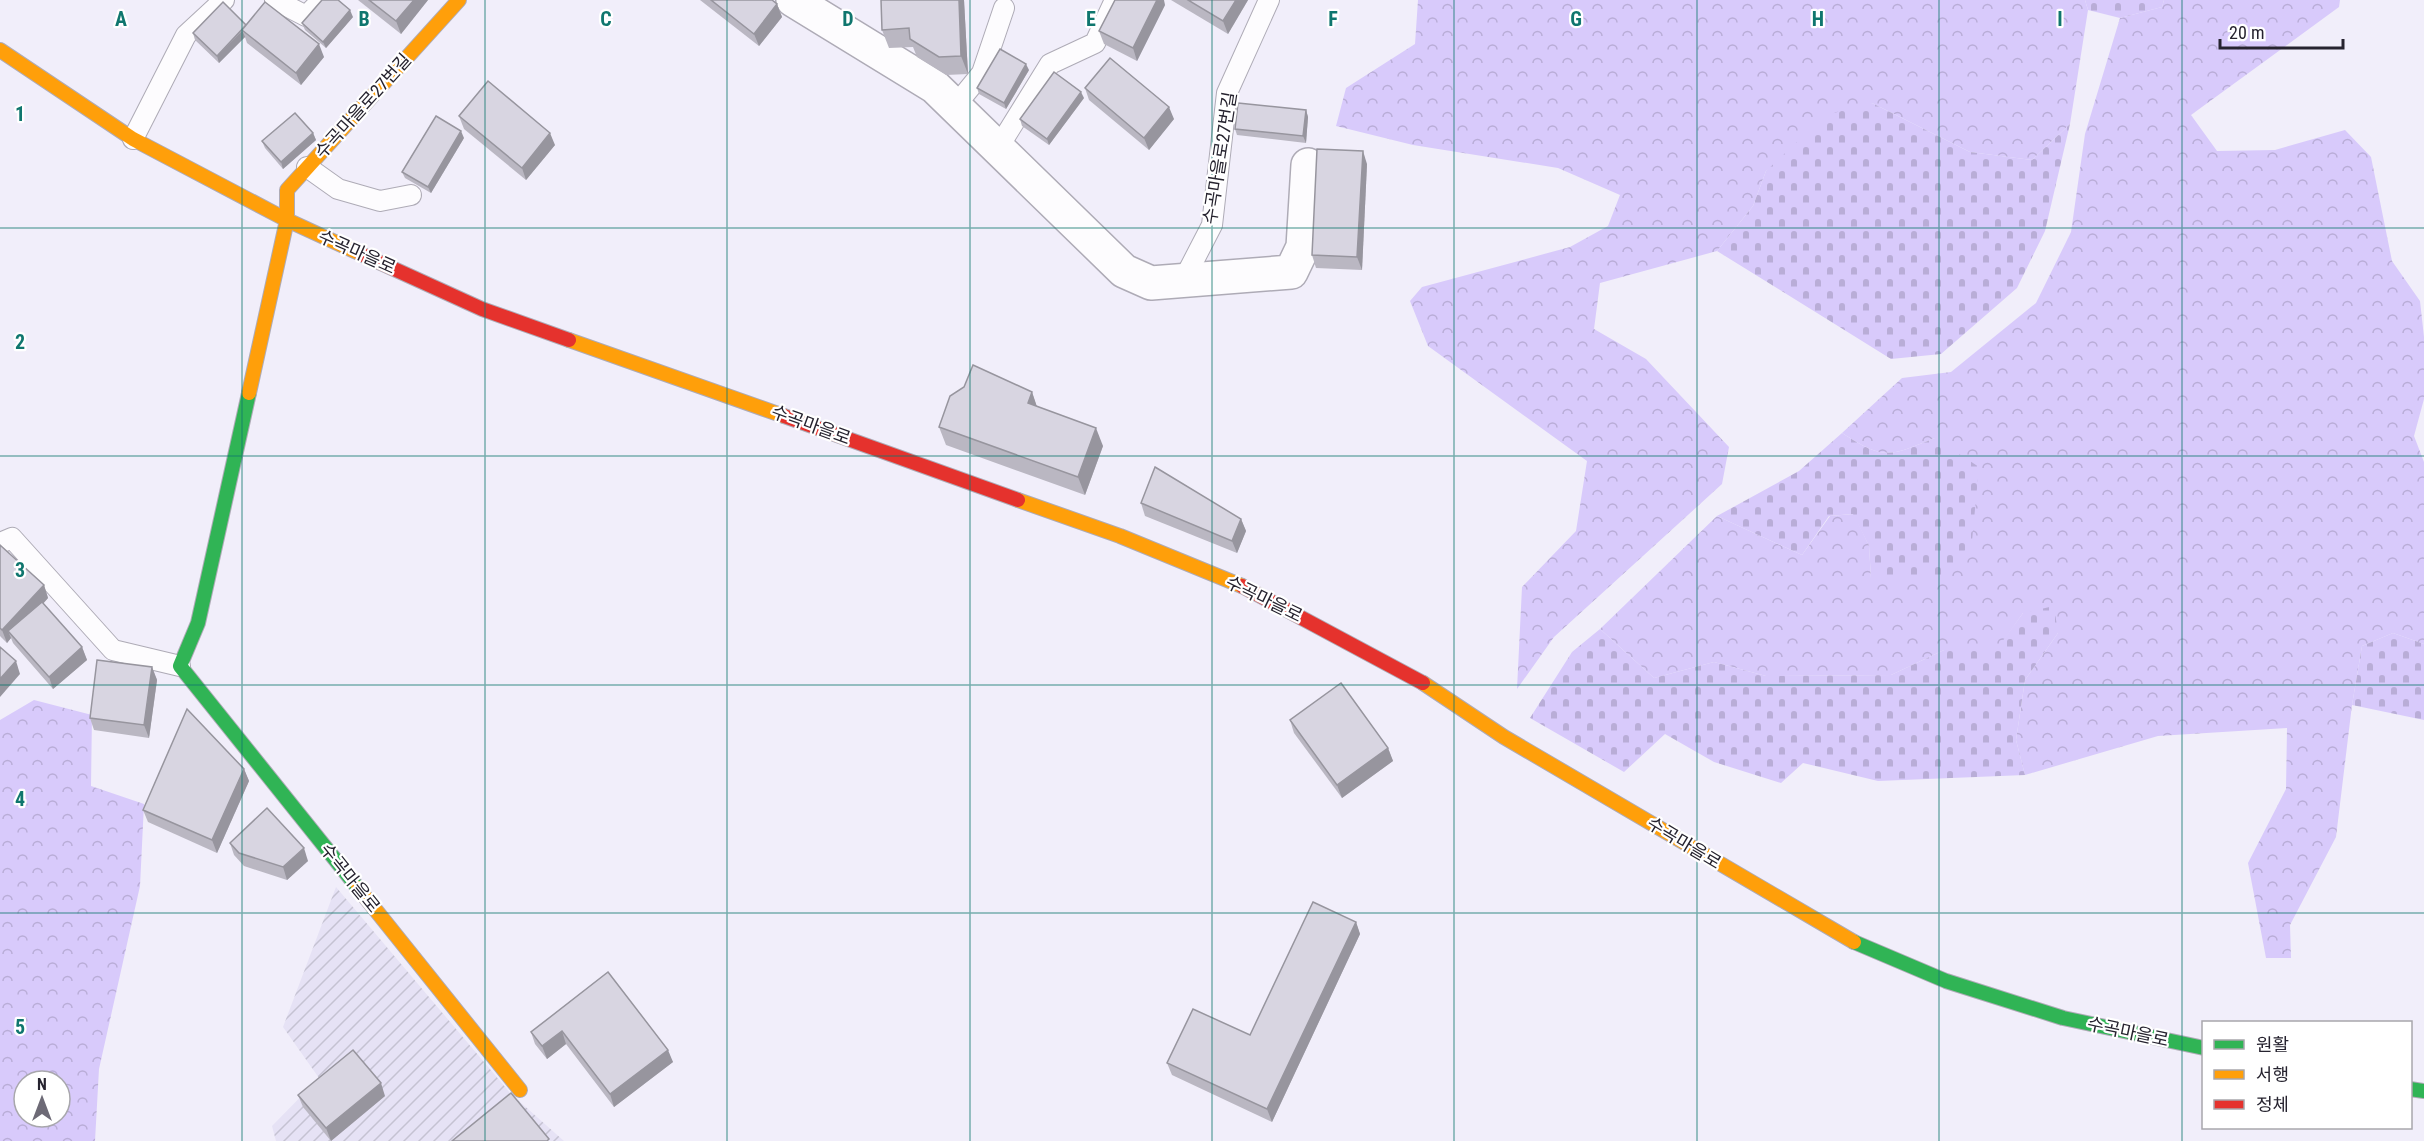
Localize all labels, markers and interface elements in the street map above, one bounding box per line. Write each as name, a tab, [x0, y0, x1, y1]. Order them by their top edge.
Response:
text: A	[115, 7, 127, 31]
text: B	[358, 7, 370, 31]
text: C	[600, 7, 612, 31]
text: D	[842, 7, 854, 31]
text: E	[1086, 7, 1096, 31]
text: F	[1328, 7, 1338, 31]
text: G	[1570, 7, 1582, 31]
text: H	[1812, 7, 1824, 31]
text: I	[2057, 7, 2063, 31]
scale bar	[2220, 12, 2343, 50]
text: 20 m	[2229, 22, 2264, 43]
street label: 수곡마을로27번길	[310, 49, 415, 162]
street label: 수곡마을로27번길	[1199, 90, 1240, 226]
text: 1	[15, 102, 25, 126]
street label: 수곡마을로	[315, 225, 399, 278]
text: 2	[15, 330, 25, 354]
street label: 수곡마을로	[769, 401, 854, 449]
text: 3	[15, 558, 25, 582]
street label: 수곡마을로	[1222, 571, 1306, 626]
text: 4	[15, 787, 25, 811]
street label: 수곡마을로	[1643, 812, 1725, 873]
street label: 수곡마을로	[316, 839, 385, 916]
street label: 수곡마을로	[2085, 1013, 2171, 1050]
text: 5	[15, 1015, 25, 1039]
legend	[2202, 1021, 2412, 1129]
text: 원활	[2256, 1034, 2289, 1055]
text: 서행	[2256, 1064, 2289, 1085]
north arrow	[12, 1069, 72, 1129]
text: N	[37, 1075, 47, 1094]
text: 정체	[2256, 1094, 2289, 1115]

